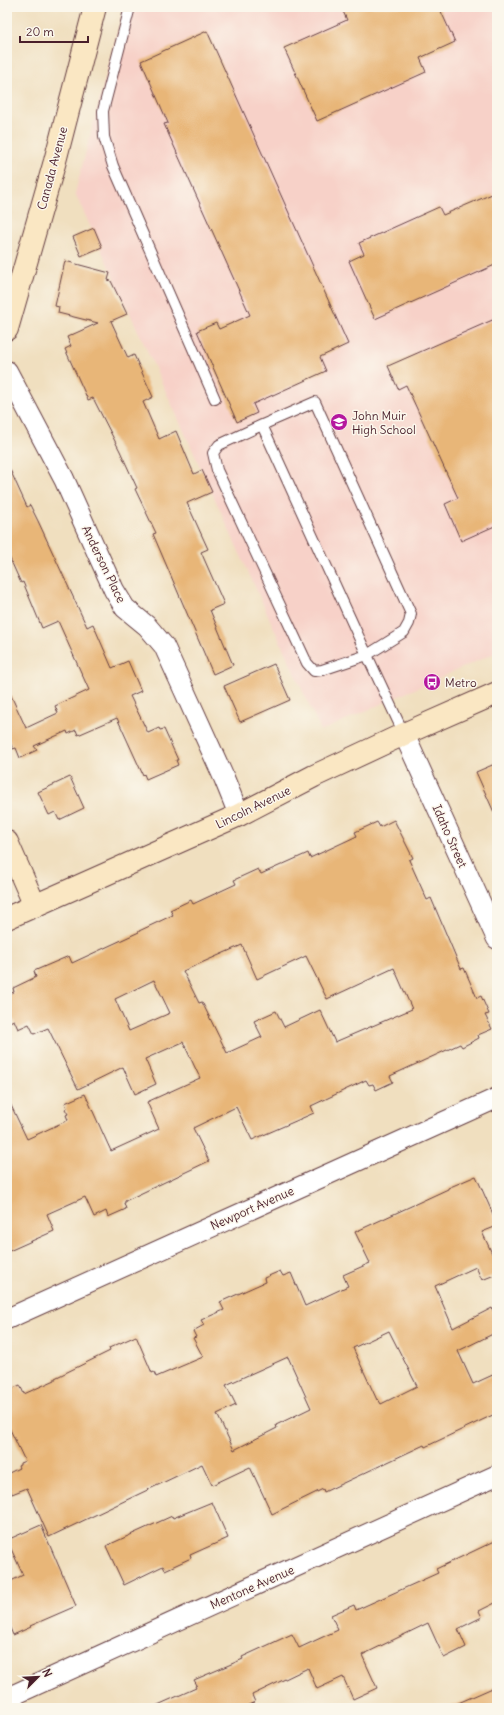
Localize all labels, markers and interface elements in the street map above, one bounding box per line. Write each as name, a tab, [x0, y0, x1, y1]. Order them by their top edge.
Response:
scale bar	[20, 18, 88, 44]
text: 20 m	[26, 24, 54, 39]
street label: Canada Avenue	[34, 125, 70, 211]
place label: John Muir High School	[352, 408, 416, 437]
school or university icon: John Muir High School	[329, 412, 349, 432]
street label: Anderson Place	[79, 523, 129, 605]
bus stop icon: Metro	[422, 672, 442, 692]
place label: Metro	[445, 675, 477, 690]
street label: Lincoln Avenue	[213, 782, 293, 832]
street label: Idaho Street	[429, 802, 471, 870]
street label: Newport Avenue	[208, 1183, 296, 1233]
street label: Mentone Avenue	[208, 1562, 296, 1612]
north arrow	[18, 1657, 58, 1697]
text: N	[39, 1667, 55, 1679]

